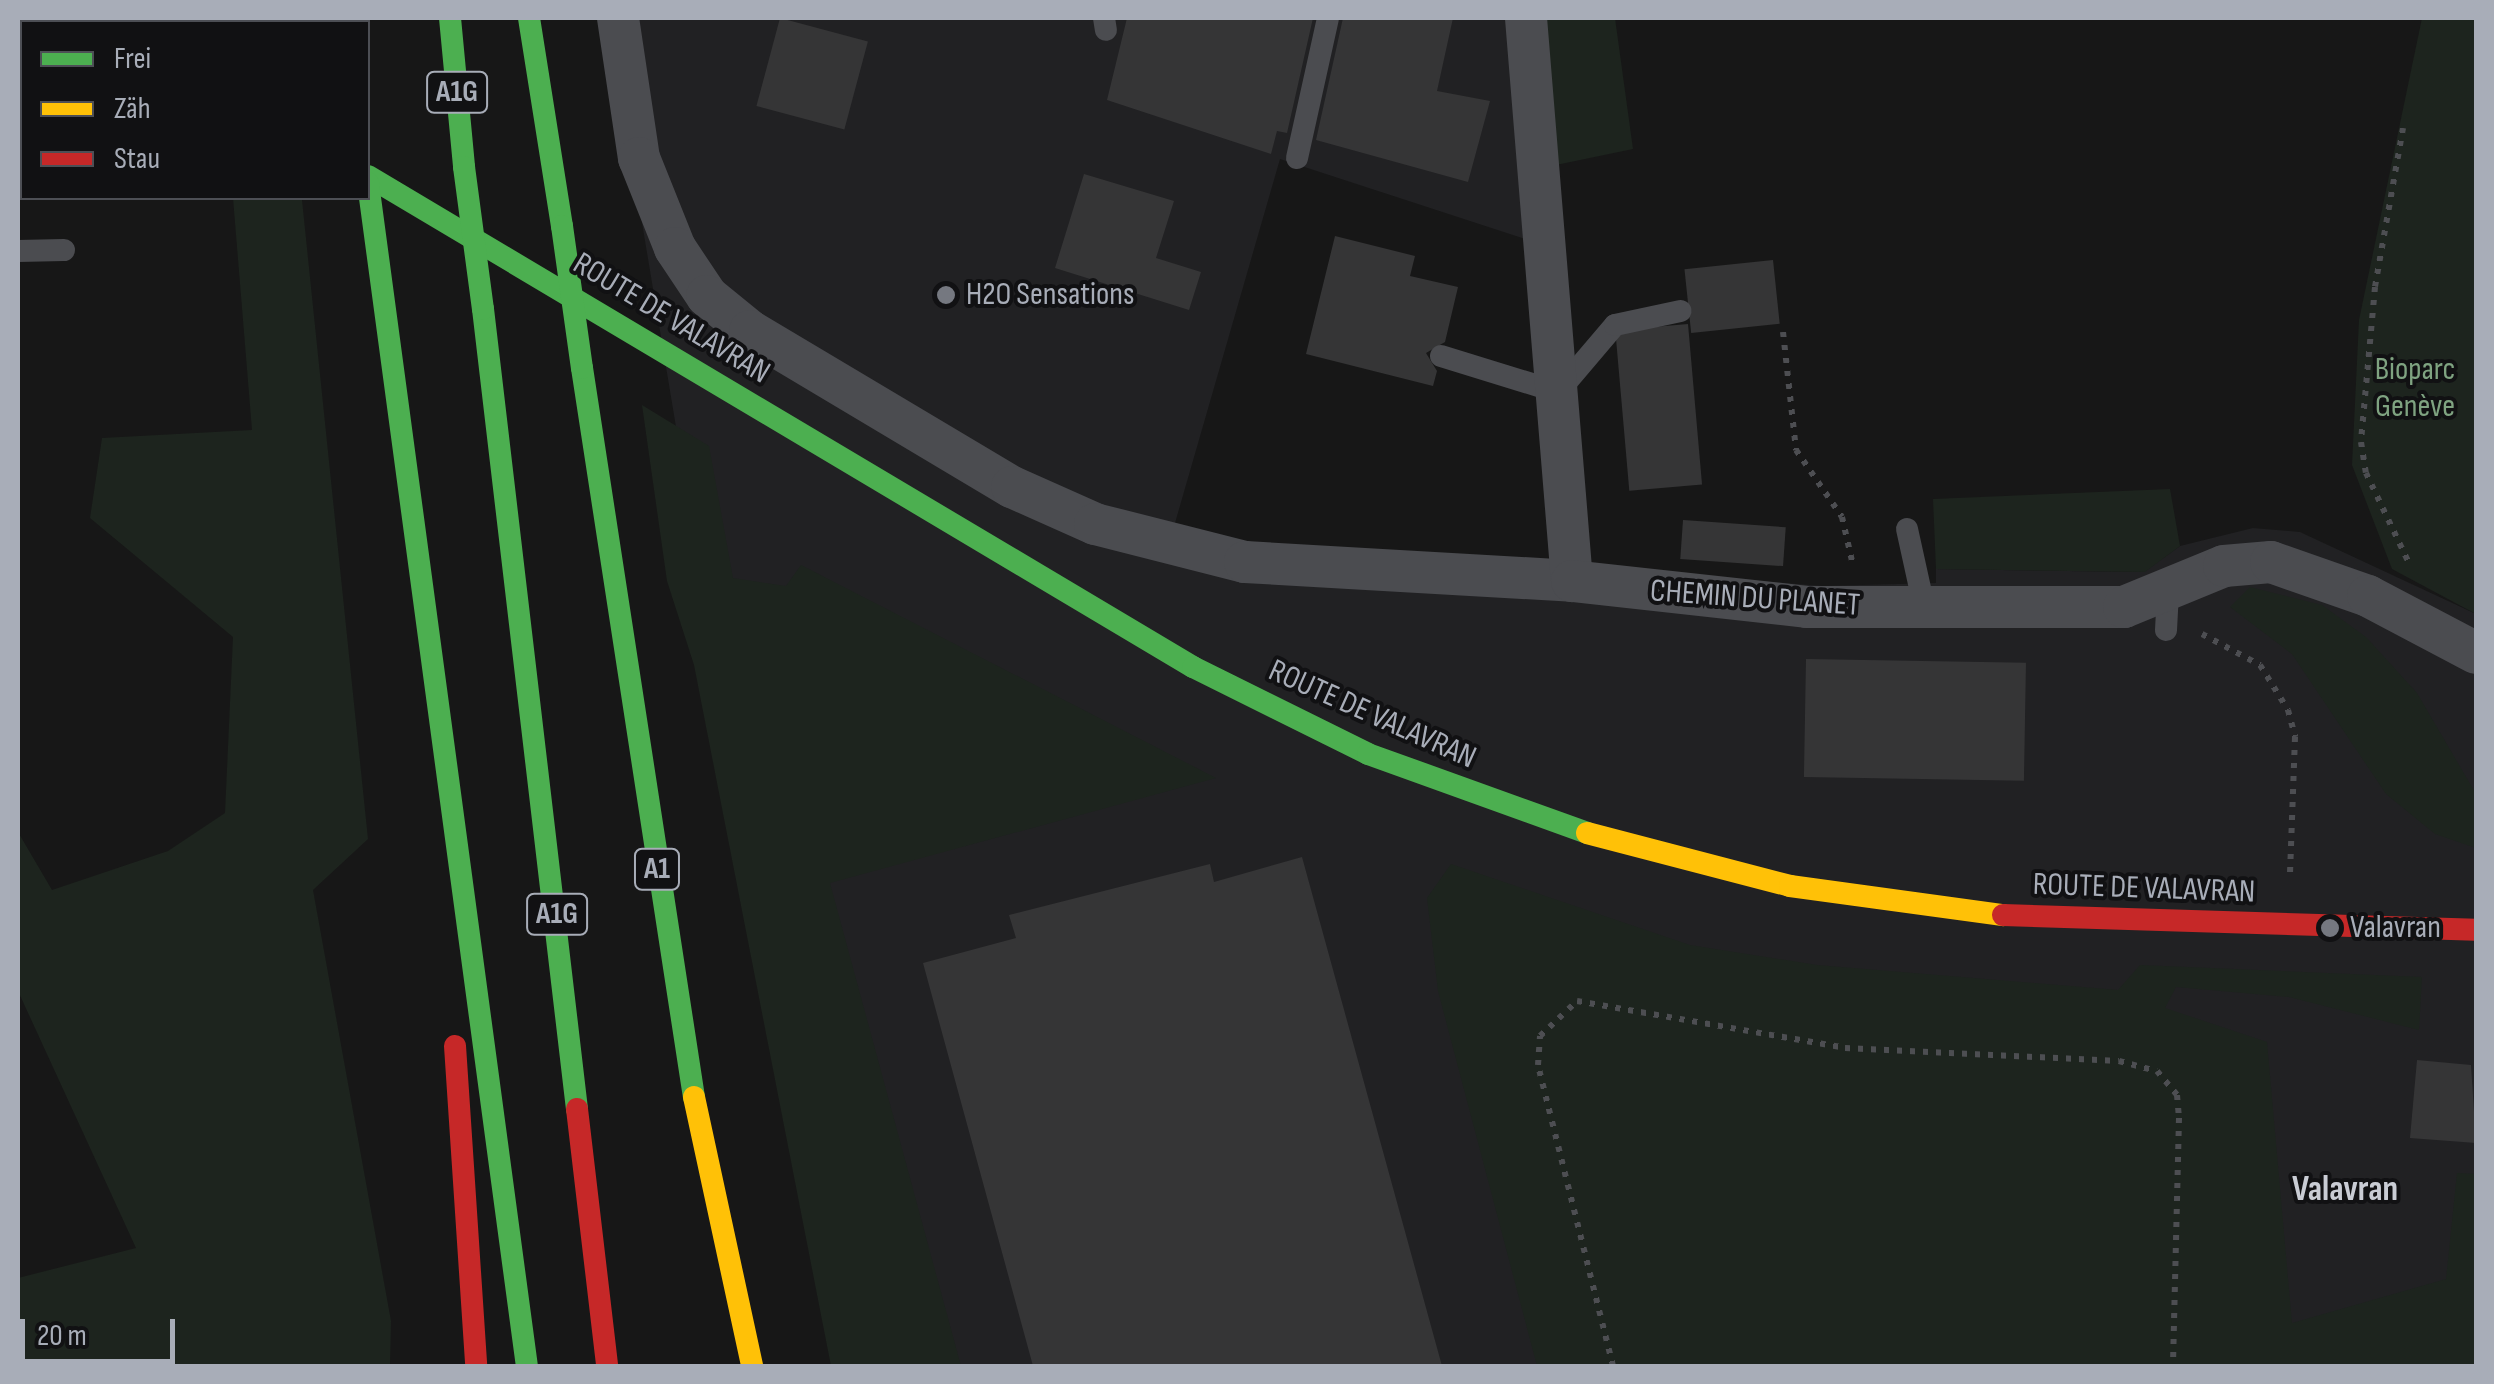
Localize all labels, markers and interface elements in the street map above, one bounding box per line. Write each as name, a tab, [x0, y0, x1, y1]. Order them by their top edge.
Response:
legend	[20, 20, 370, 200]
text: Frei	[114, 41, 151, 77]
road number: A1G	[424, 67, 490, 117]
text: Zäh	[114, 91, 150, 127]
text: Stau	[114, 141, 160, 177]
street label: ROUTE DE VALAVRAN	[566, 245, 776, 393]
place label: H2O Sensations	[966, 276, 1134, 314]
marker: H2O Sensations	[935, 284, 957, 306]
park label: Bioparc Genève	[2375, 352, 2455, 427]
street label: CHEMIN DU PLANET	[1649, 573, 1861, 625]
street label: ROUTE DE VALAVRAN	[1263, 652, 1481, 778]
road number: A1	[632, 844, 682, 894]
street label: ROUTE DE VALAVRAN	[2032, 866, 2256, 912]
road number: A1G	[524, 889, 590, 939]
place label: Valavran	[2350, 909, 2441, 947]
marker: Valavran	[2319, 917, 2341, 939]
district label: Valavran	[2292, 1169, 2398, 1211]
scale bar	[25, 1299, 180, 1361]
text: 20 m	[37, 1318, 87, 1354]

